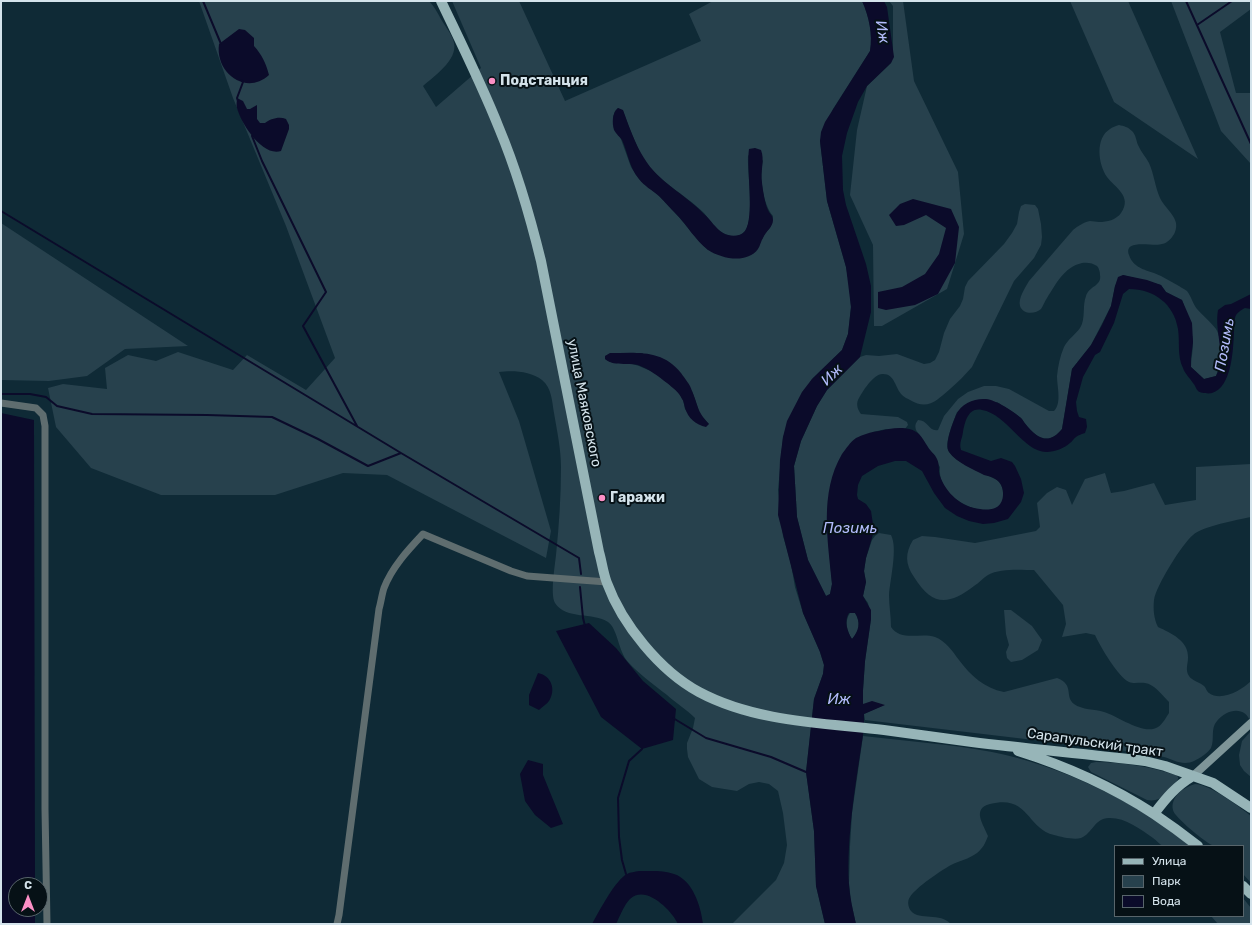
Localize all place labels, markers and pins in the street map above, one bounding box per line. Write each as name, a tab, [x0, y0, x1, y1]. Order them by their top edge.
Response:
place label: Подстанция	[500, 73, 588, 89]
marker: Подстанция	[487, 76, 497, 86]
place label: Гаражи	[610, 490, 665, 506]
marker: Гаражи	[597, 493, 607, 503]

